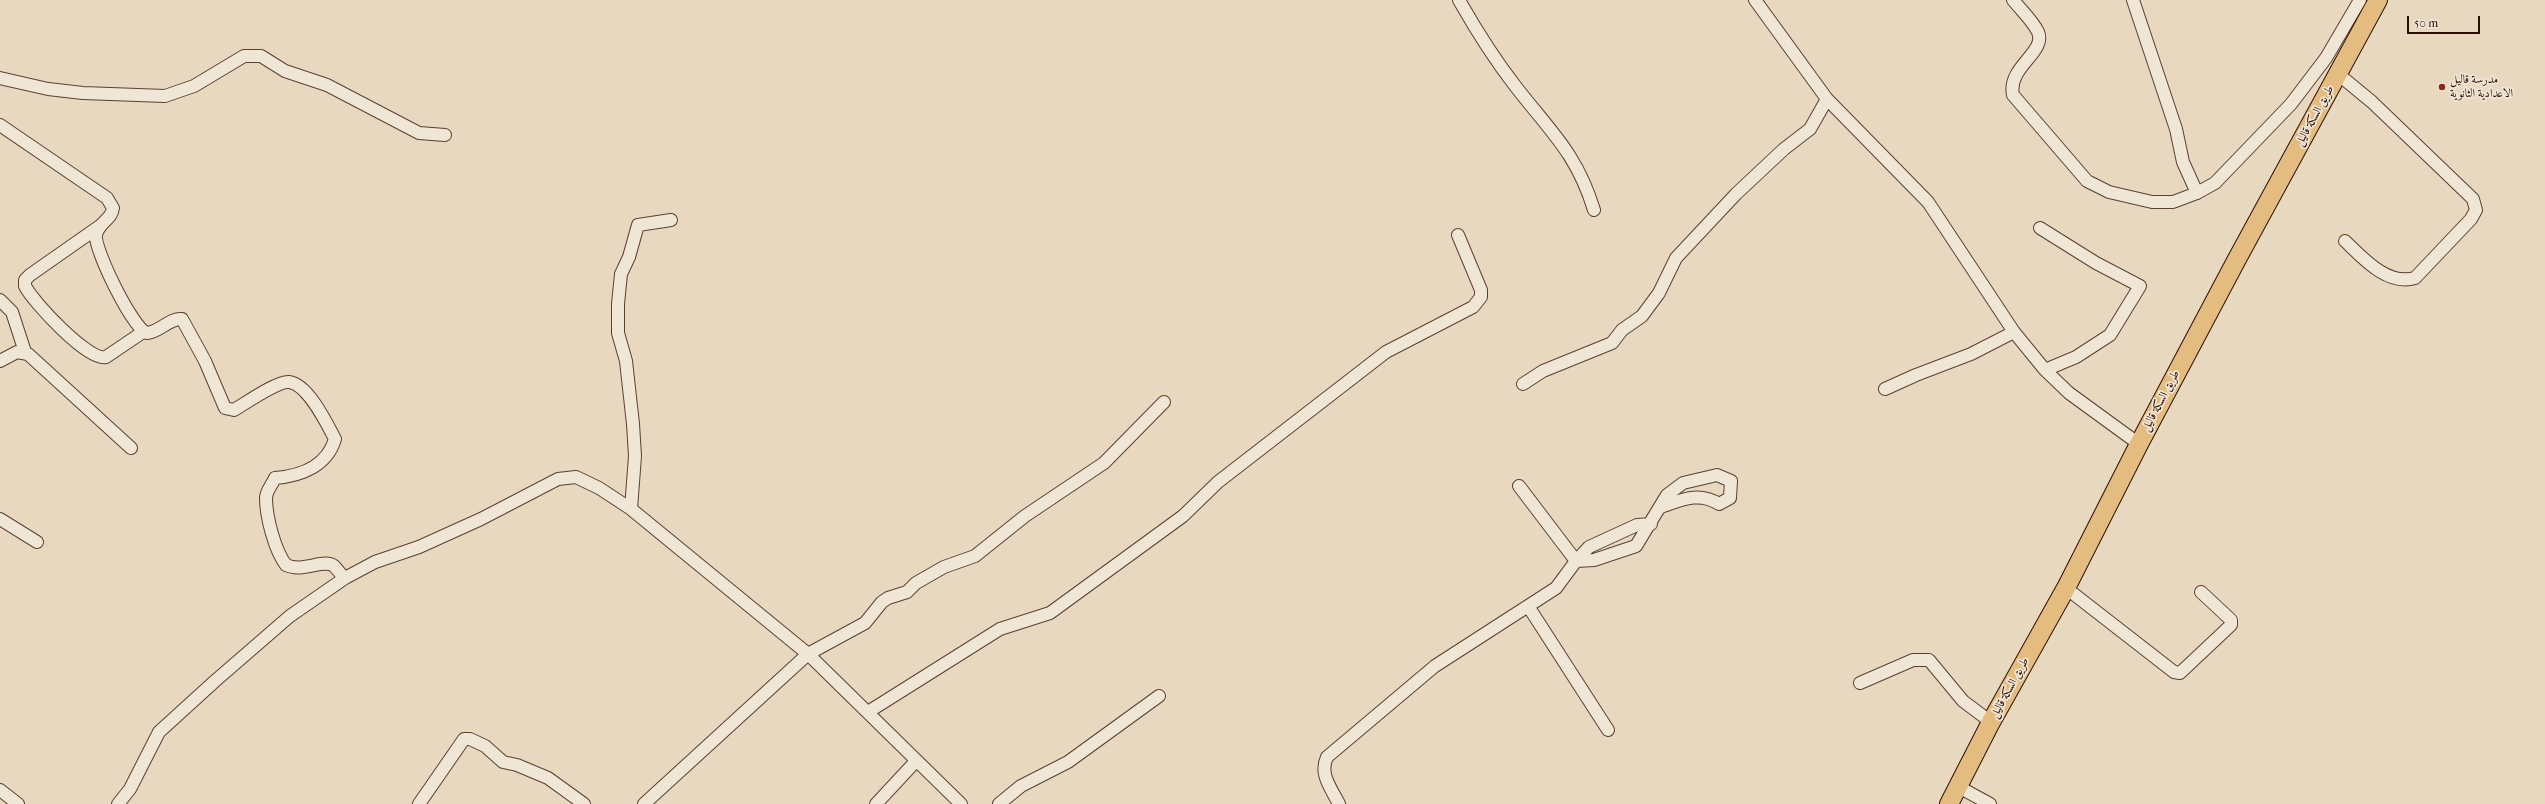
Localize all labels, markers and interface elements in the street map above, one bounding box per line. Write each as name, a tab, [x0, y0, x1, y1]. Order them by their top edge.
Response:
scale bar	[2409, 8, 2482, 34]
text: 50 m	[2414, 16, 2438, 30]
place label: مدرسة قاليل الاعدادية الثانوية	[2450, 73, 2513, 101]
marker: مدرسة قاليل الاعدادية الثانوية	[2437, 82, 2447, 92]
street label: طريق السكة قاليل	[2292, 83, 2338, 149]
street label: طريق السكة قاليل	[2139, 368, 2183, 434]
street label: طريق السكة قاليل	[1987, 655, 2033, 721]

